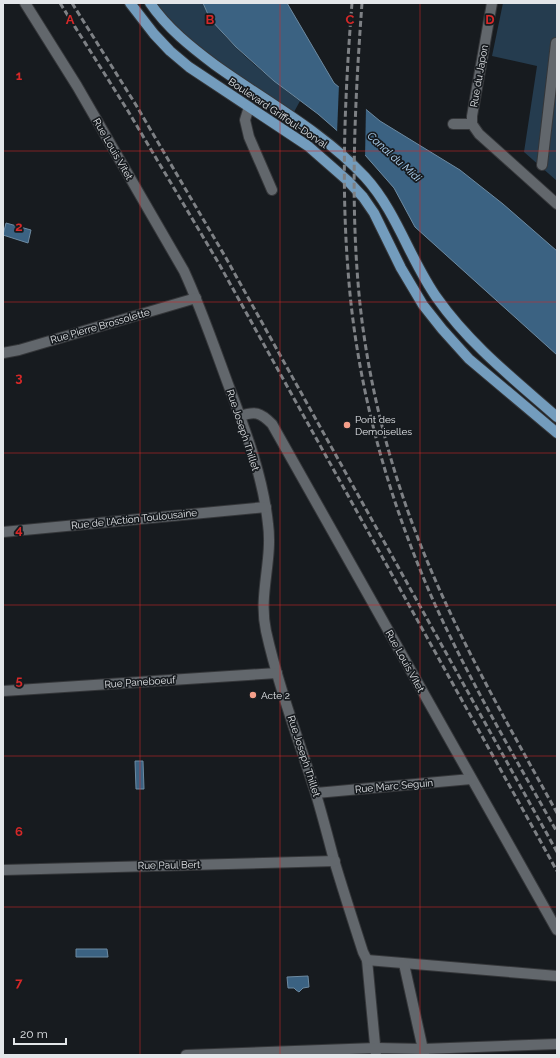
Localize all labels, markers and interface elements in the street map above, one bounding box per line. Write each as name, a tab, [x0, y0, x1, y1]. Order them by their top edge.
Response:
text: A	[66, 12, 75, 27]
text: B	[206, 12, 215, 27]
text: C	[346, 12, 355, 27]
text: D	[485, 12, 495, 27]
street label: Rue du Japon	[468, 44, 490, 108]
text: 1	[16, 68, 23, 83]
street label: Boulevard Griffoul-Dorval	[226, 76, 330, 150]
street label: Rue Louis Vitet	[91, 116, 135, 182]
water label: Canal du Midi	[364, 129, 424, 185]
text: 2	[15, 219, 23, 234]
street label: Rue Pierre Brossolette	[49, 306, 151, 345]
text: 3	[15, 370, 23, 385]
street label: Rue Joseph Thillet	[225, 388, 262, 473]
place label: Pont des Demoiselles	[355, 414, 412, 437]
marker: Pont des Demoiselles	[342, 420, 352, 430]
street label: Rue de l'Action Toulousaine	[70, 507, 198, 531]
text: 4	[15, 522, 23, 537]
street label: Rue Louis Vitet	[383, 628, 427, 694]
text: 5	[15, 673, 23, 688]
street label: Rue Paneboeuf	[104, 674, 177, 690]
marker: Acte 2	[248, 690, 258, 700]
place label: Acte 2	[261, 690, 290, 701]
street label: Rue Joseph Thillet	[286, 714, 323, 799]
street label: Rue Marc Seguin	[354, 777, 434, 795]
text: 6	[15, 824, 23, 839]
street label: Rue Paul Bert	[138, 859, 201, 871]
text: 7	[15, 975, 23, 990]
scale bar	[14, 1020, 66, 1046]
text: 20 m	[20, 1027, 48, 1041]

